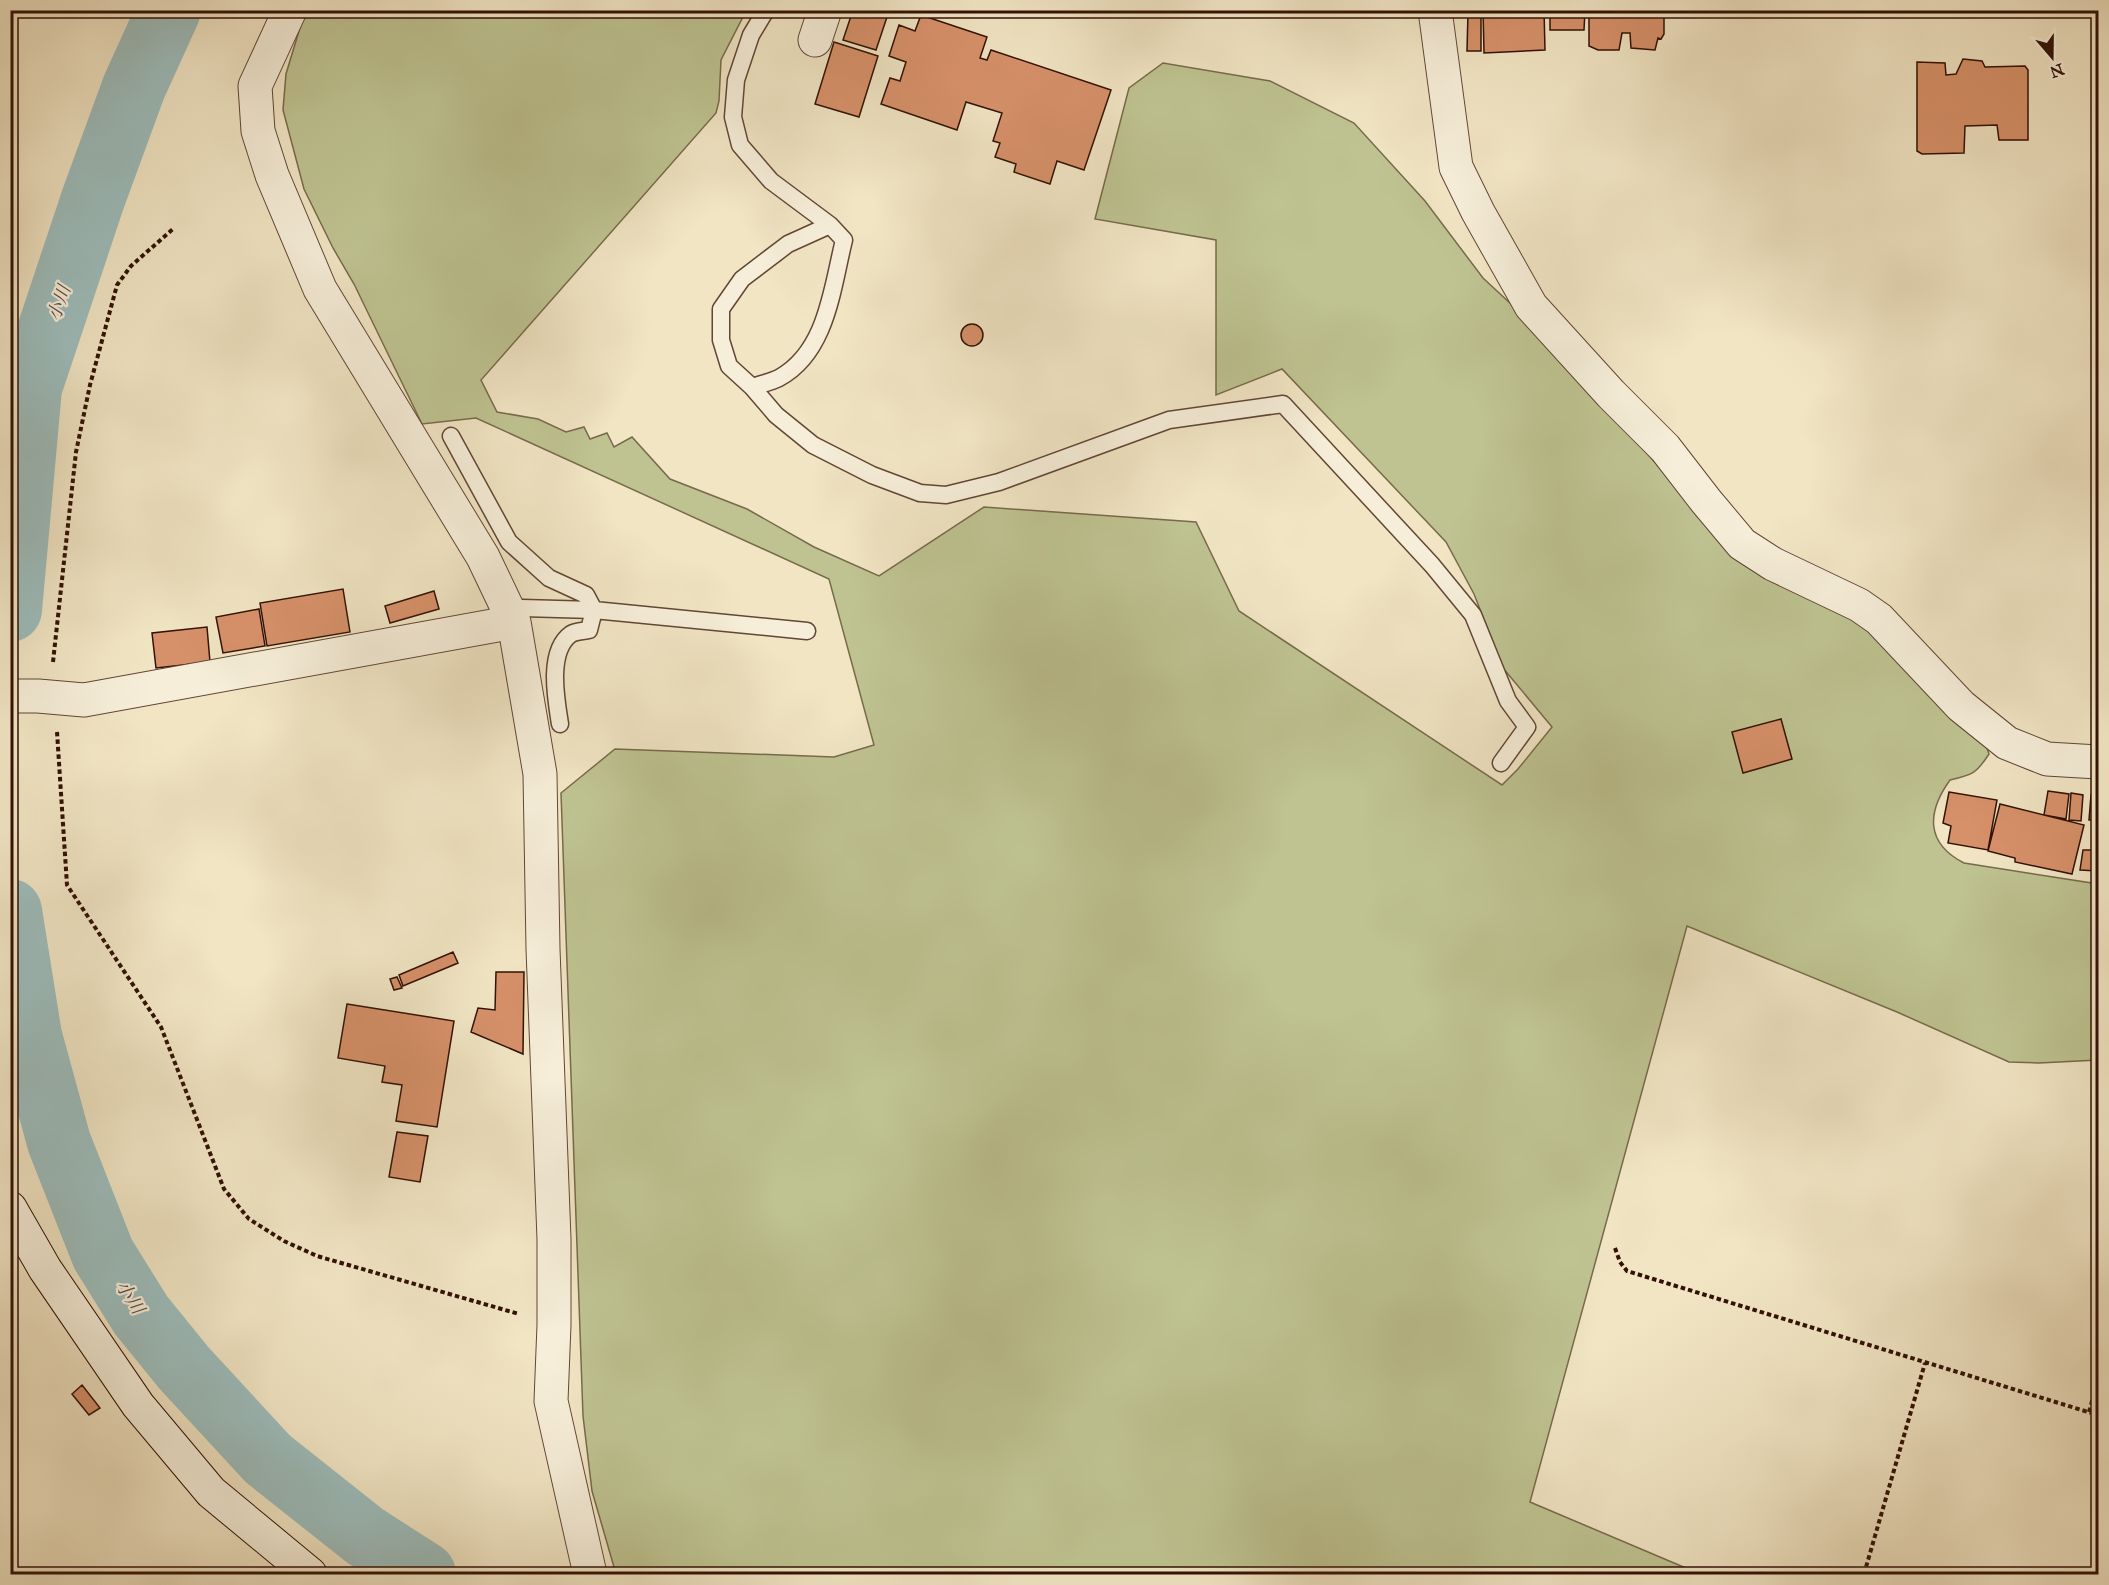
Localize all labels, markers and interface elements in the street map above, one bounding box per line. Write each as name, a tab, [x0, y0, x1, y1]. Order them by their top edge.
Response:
north arrow	[2022, 27, 2082, 87]
text: N	[2047, 59, 2067, 82]
water label: 小川	[43, 281, 76, 324]
water label: 小川	[111, 1276, 150, 1320]

